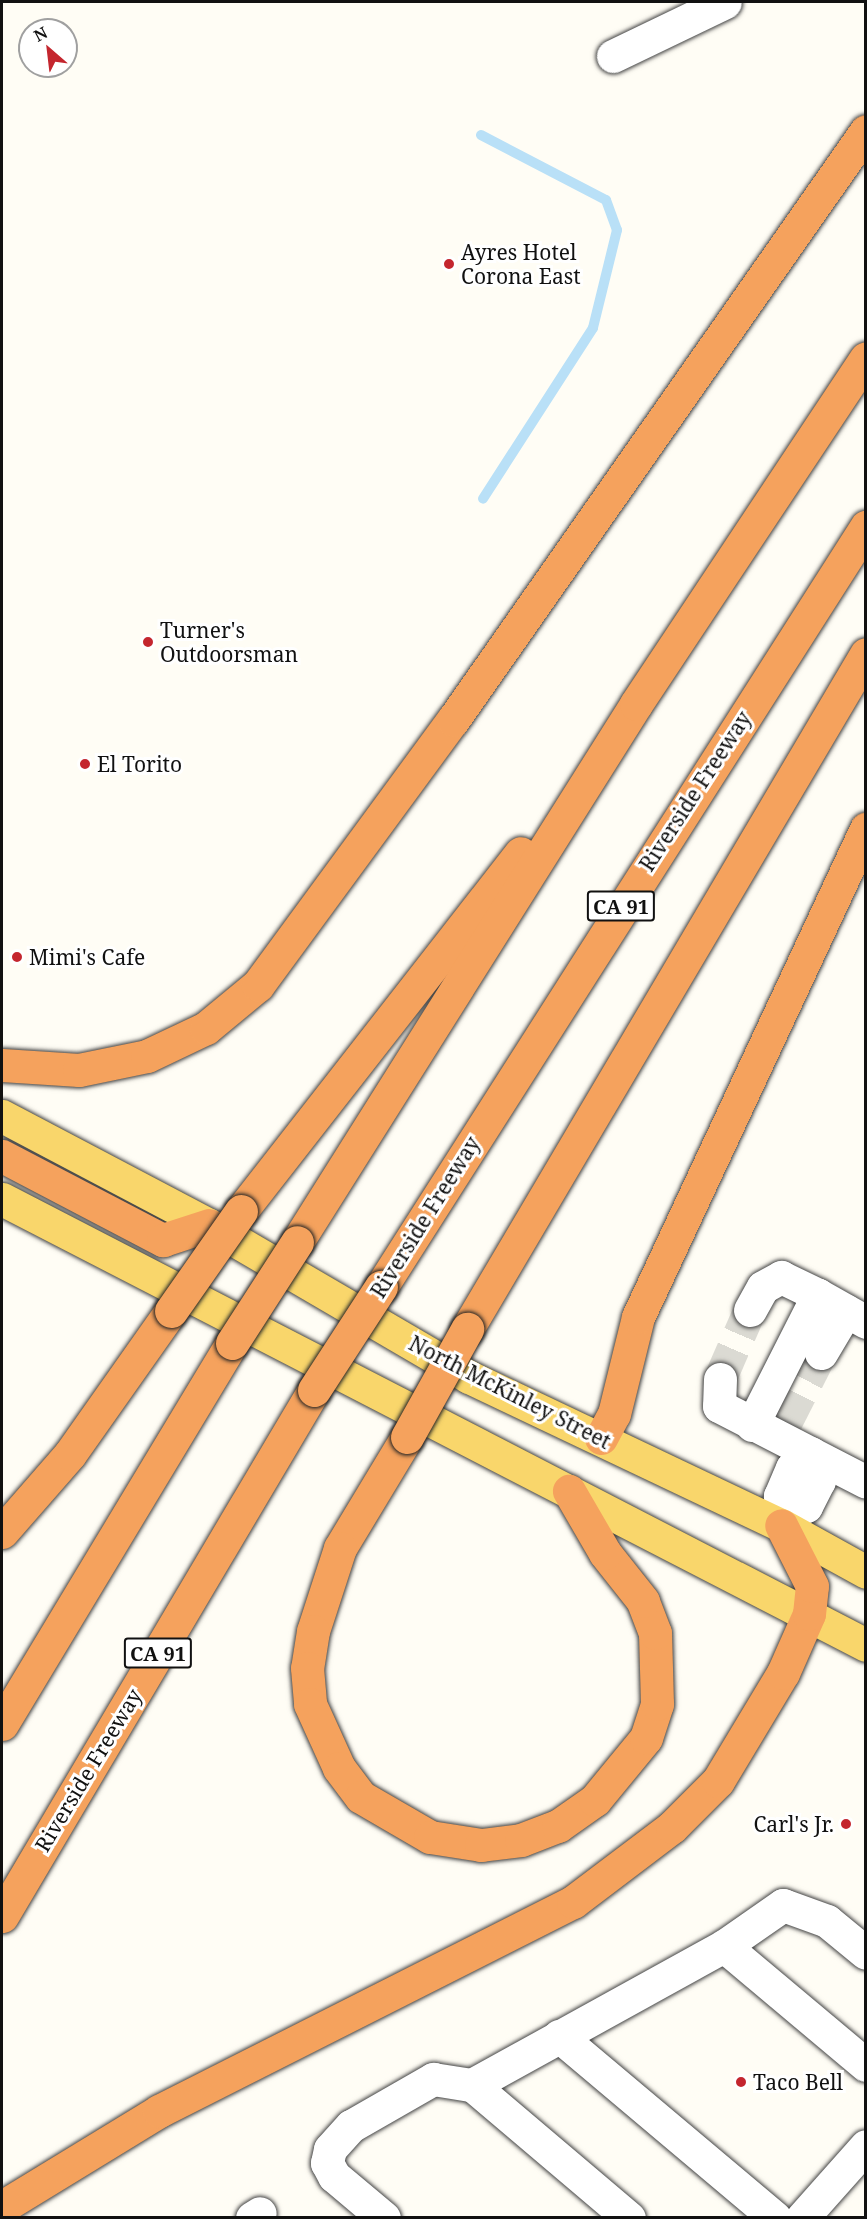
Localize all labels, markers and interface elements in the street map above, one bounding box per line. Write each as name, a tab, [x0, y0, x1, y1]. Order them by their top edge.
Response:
north arrow	[18, 18, 78, 78]
text: N	[30, 21, 51, 47]
place label: Ayres Hotel Corona East	[461, 239, 581, 289]
marker: Ayres Hotel Corona East	[442, 257, 456, 271]
place label: Turner's Outdoorsman	[160, 617, 298, 667]
marker: Turner's Outdoorsman	[141, 635, 155, 649]
street label: Riverside Freeway	[634, 706, 756, 876]
place label: El Torito	[97, 751, 182, 777]
marker: El Torito	[78, 757, 92, 771]
road number: CA 91	[586, 889, 656, 923]
place label: Mimi's Cafe	[29, 944, 145, 970]
marker: Mimi's Cafe	[10, 950, 24, 964]
street label: Riverside Freeway	[365, 1132, 485, 1302]
street label: North McKinley Street	[405, 1330, 615, 1454]
road number: CA 91	[124, 1636, 192, 1670]
street label: Riverside Freeway	[29, 1684, 147, 1856]
place label: Carl's Jr.	[753, 1811, 834, 1837]
marker: Carl's Jr.	[839, 1817, 853, 1831]
place label: Taco Bell	[753, 2069, 843, 2095]
marker: Taco Bell	[734, 2075, 748, 2089]

